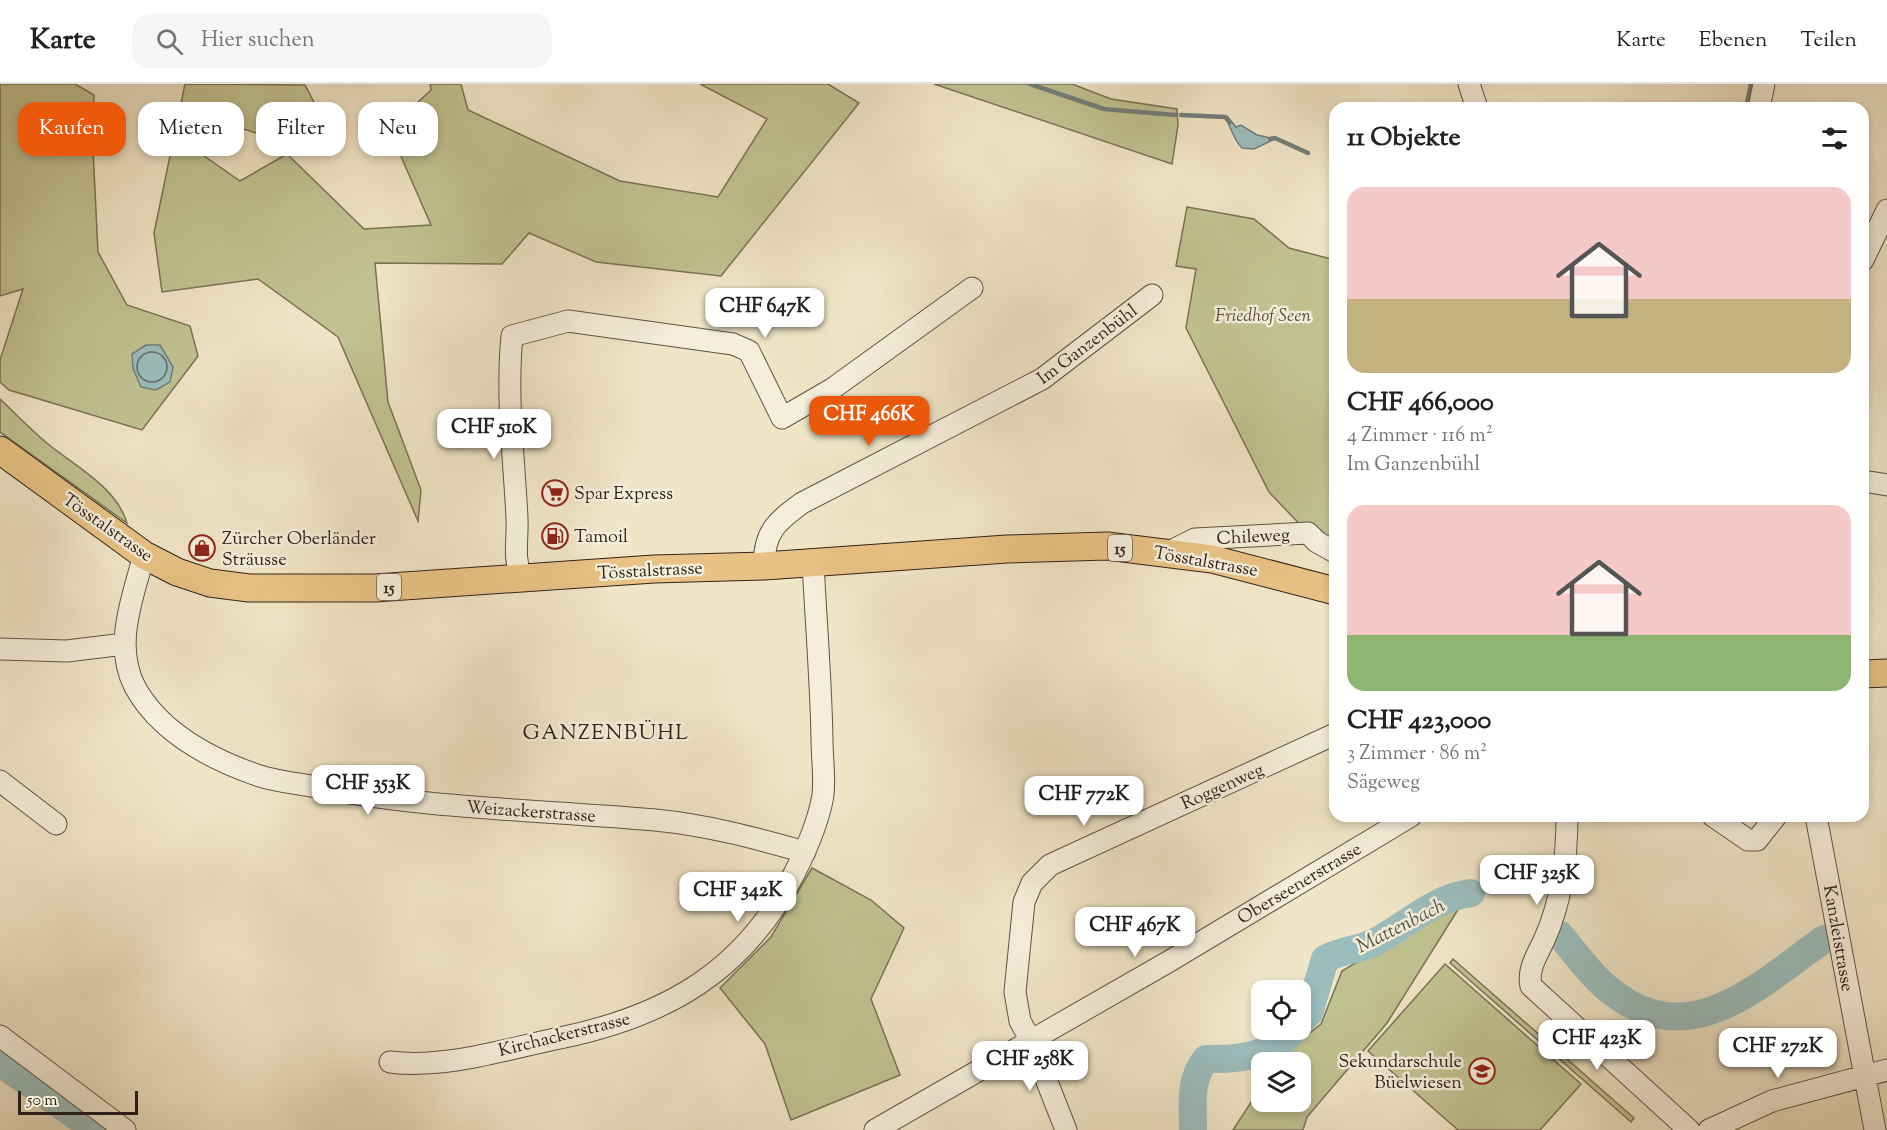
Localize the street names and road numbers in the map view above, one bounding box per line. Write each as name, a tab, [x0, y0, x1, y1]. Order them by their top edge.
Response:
street label: Im Ganzenbühl	[1033, 299, 1144, 392]
street label: Tösstalstrasse	[56, 488, 157, 570]
street label: Chileweg	[1216, 523, 1291, 553]
road number: 15	[1108, 535, 1132, 561]
street label: Tösstalstrasse	[1152, 541, 1260, 585]
street label: Tösstalstrasse	[597, 556, 703, 588]
road number: 15	[377, 574, 401, 600]
street label: Roggenweg	[1177, 758, 1269, 818]
street label: Weizackerstrasse	[465, 795, 597, 830]
street label: Oberseenerstrasse	[1233, 837, 1367, 932]
street label: Kanzleistrasse	[1815, 883, 1859, 994]
street label: Kirchackerstrasse	[496, 1007, 633, 1065]

